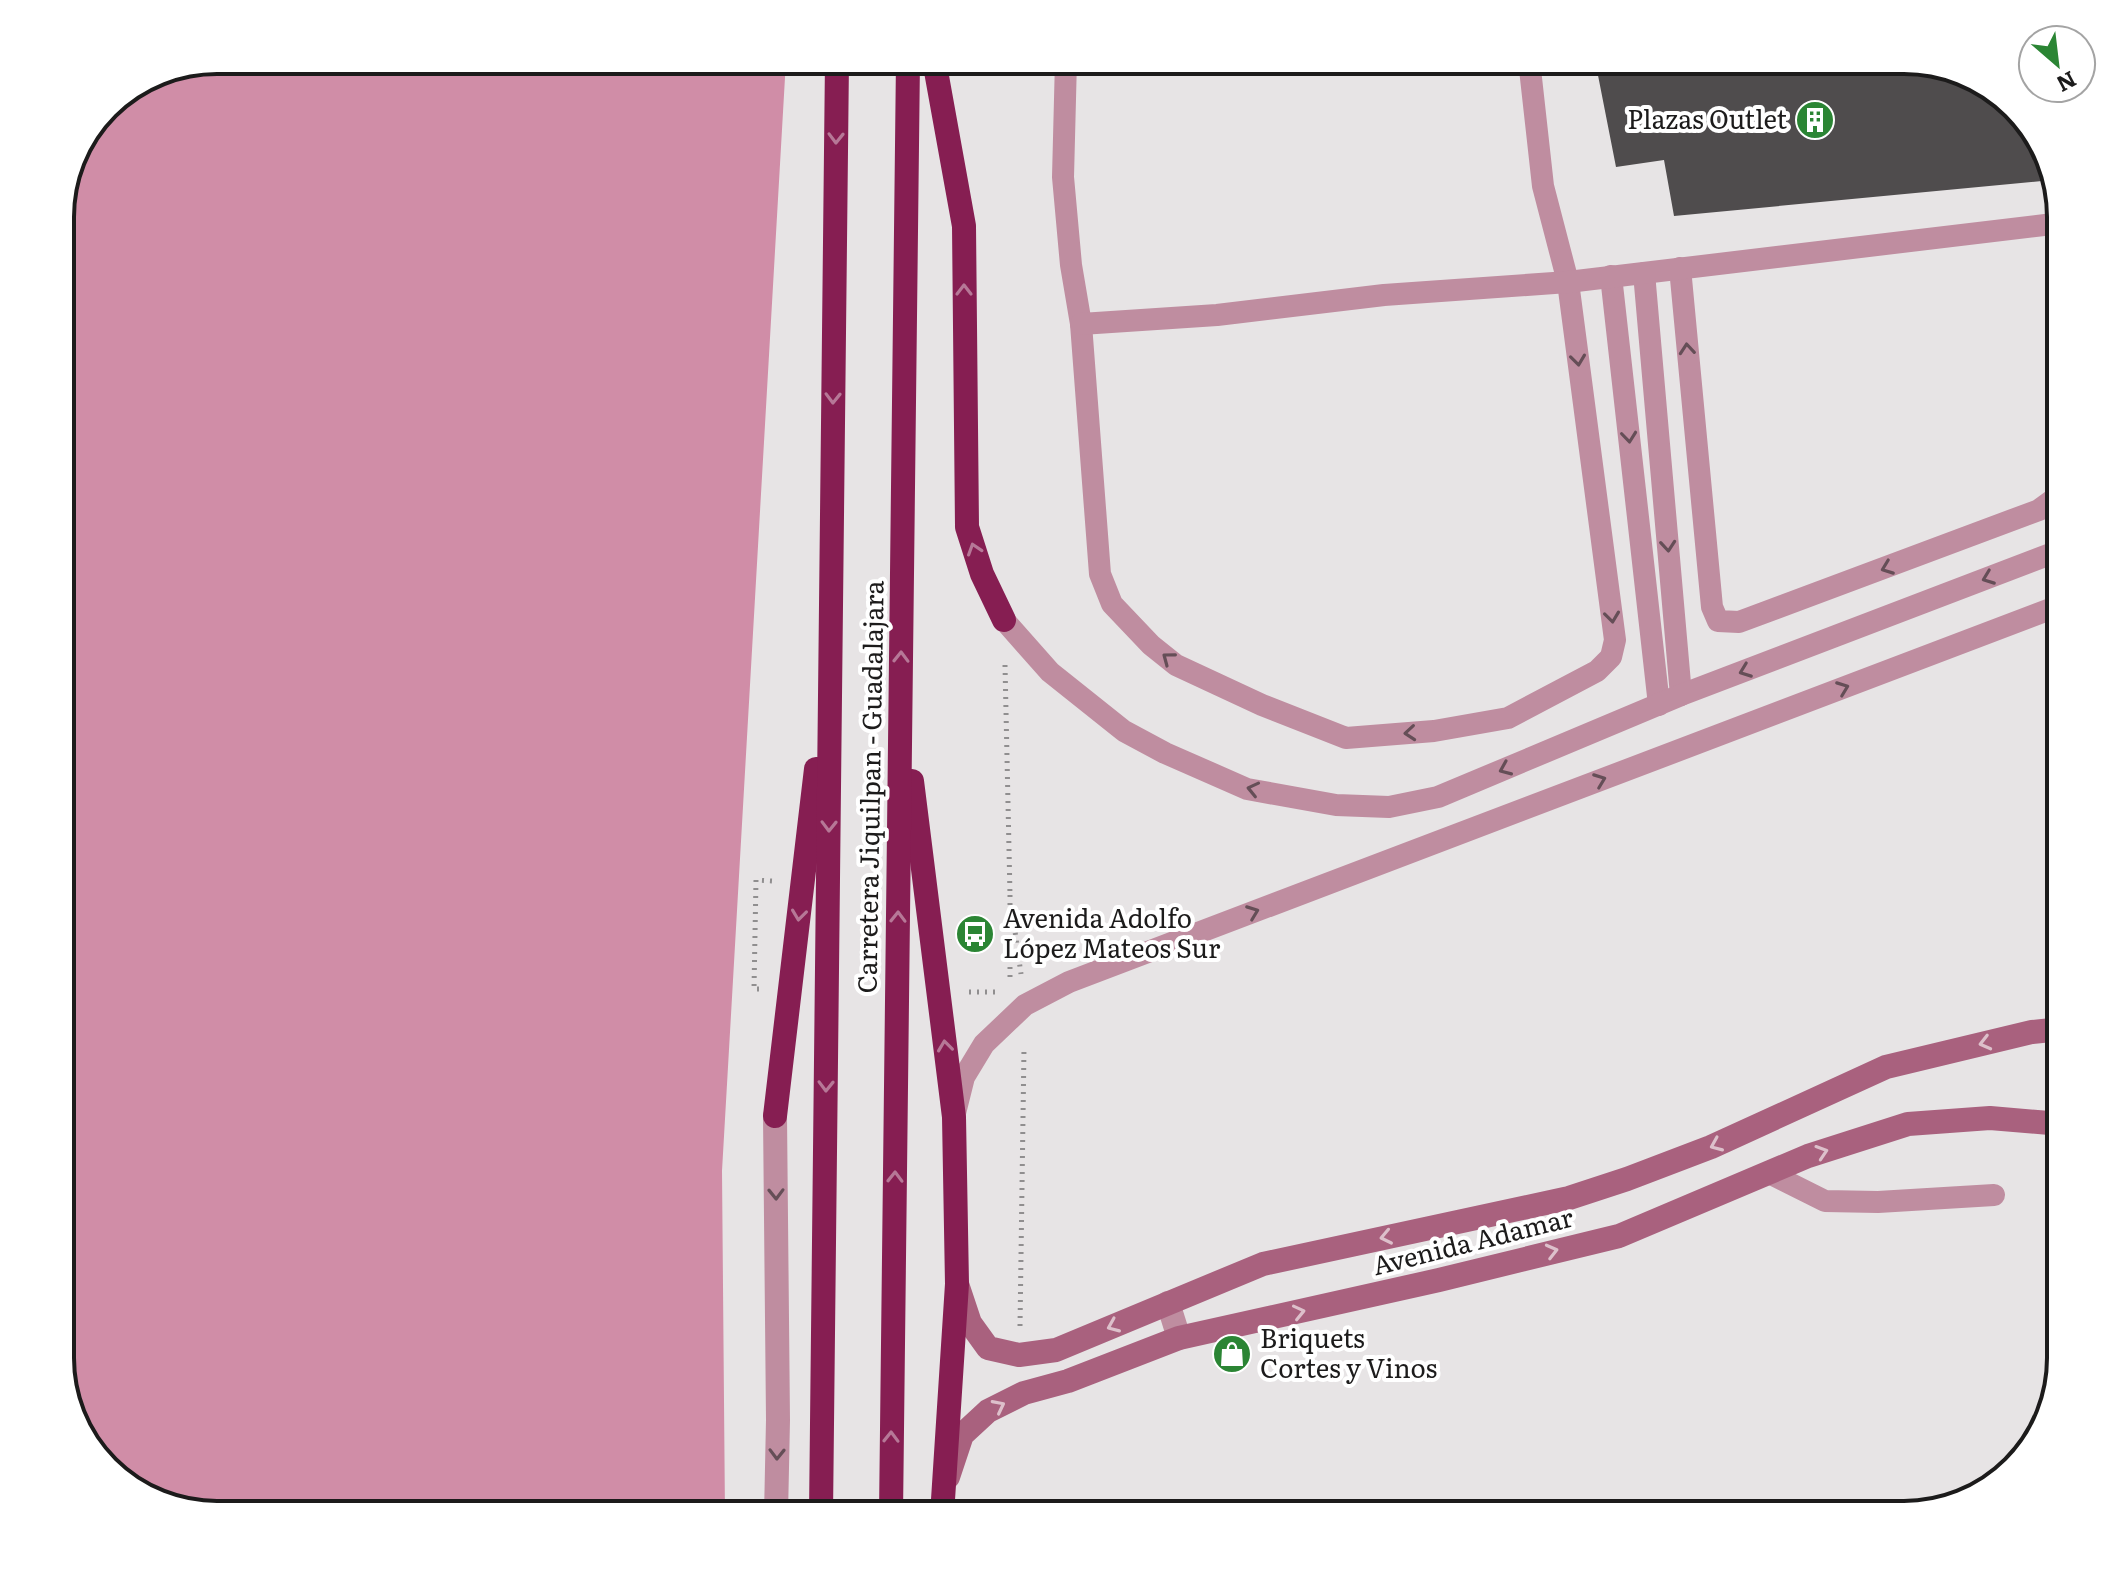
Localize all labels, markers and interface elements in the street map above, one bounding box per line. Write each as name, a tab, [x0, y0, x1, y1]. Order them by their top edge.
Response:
north arrow	[2017, 24, 2097, 104]
text: N	[2051, 64, 2083, 102]
place label: Plazas Outlet	[1627, 98, 1787, 137]
building icon: Plazas Outlet	[1794, 99, 1836, 141]
one-way arrow	[827, 132, 845, 145]
one-way arrow	[955, 283, 973, 296]
one-way arrow	[1679, 343, 1696, 356]
one-way arrow	[1570, 353, 1587, 366]
one-way arrow	[824, 392, 842, 405]
one-way arrow	[1621, 431, 1638, 444]
one-way arrow	[1659, 540, 1676, 553]
one-way arrow	[967, 542, 983, 556]
one-way arrow	[1881, 558, 1895, 575]
one-way arrow	[1982, 568, 1996, 585]
street label: Carretera Jiquilpan - Guadalajara	[845, 580, 892, 994]
one-way arrow	[1603, 611, 1620, 624]
one-way arrow	[892, 650, 910, 663]
one-way arrow	[1162, 653, 1177, 668]
one-way arrow	[1739, 661, 1753, 678]
one-way arrow	[1835, 681, 1849, 698]
one-way arrow	[1403, 724, 1416, 741]
one-way arrow	[1499, 760, 1513, 776]
one-way arrow	[1592, 773, 1606, 790]
one-way arrow	[1246, 781, 1260, 798]
one-way arrow	[820, 820, 838, 833]
place label: Avenida Adolfo López Mateos Sur	[1003, 897, 1221, 966]
one-way arrow	[1245, 905, 1259, 922]
one-way arrow	[790, 909, 807, 922]
one-way arrow	[889, 910, 906, 923]
bus stop icon: Avenida Adolfo López Mateos Sur	[954, 913, 996, 955]
one-way arrow	[1978, 1034, 1992, 1051]
one-way arrow	[937, 1039, 954, 1053]
one-way arrow	[817, 1080, 835, 1093]
one-way arrow	[1710, 1135, 1724, 1151]
one-way arrow	[1814, 1145, 1828, 1161]
one-way arrow	[886, 1170, 903, 1183]
one-way arrow	[767, 1188, 785, 1201]
street label: Avenida Adamar	[1368, 1196, 1578, 1283]
one-way arrow	[1379, 1228, 1393, 1245]
one-way arrow	[1545, 1244, 1559, 1261]
one-way arrow	[1292, 1304, 1306, 1321]
one-way arrow	[1107, 1317, 1121, 1333]
place label: Briquets Cortes y Vinos	[1260, 1317, 1437, 1386]
shop icon: Briquets Cortes y Vinos	[1211, 1333, 1253, 1375]
one-way arrow	[991, 1400, 1005, 1415]
one-way arrow	[883, 1430, 900, 1443]
one-way arrow	[768, 1448, 786, 1460]

